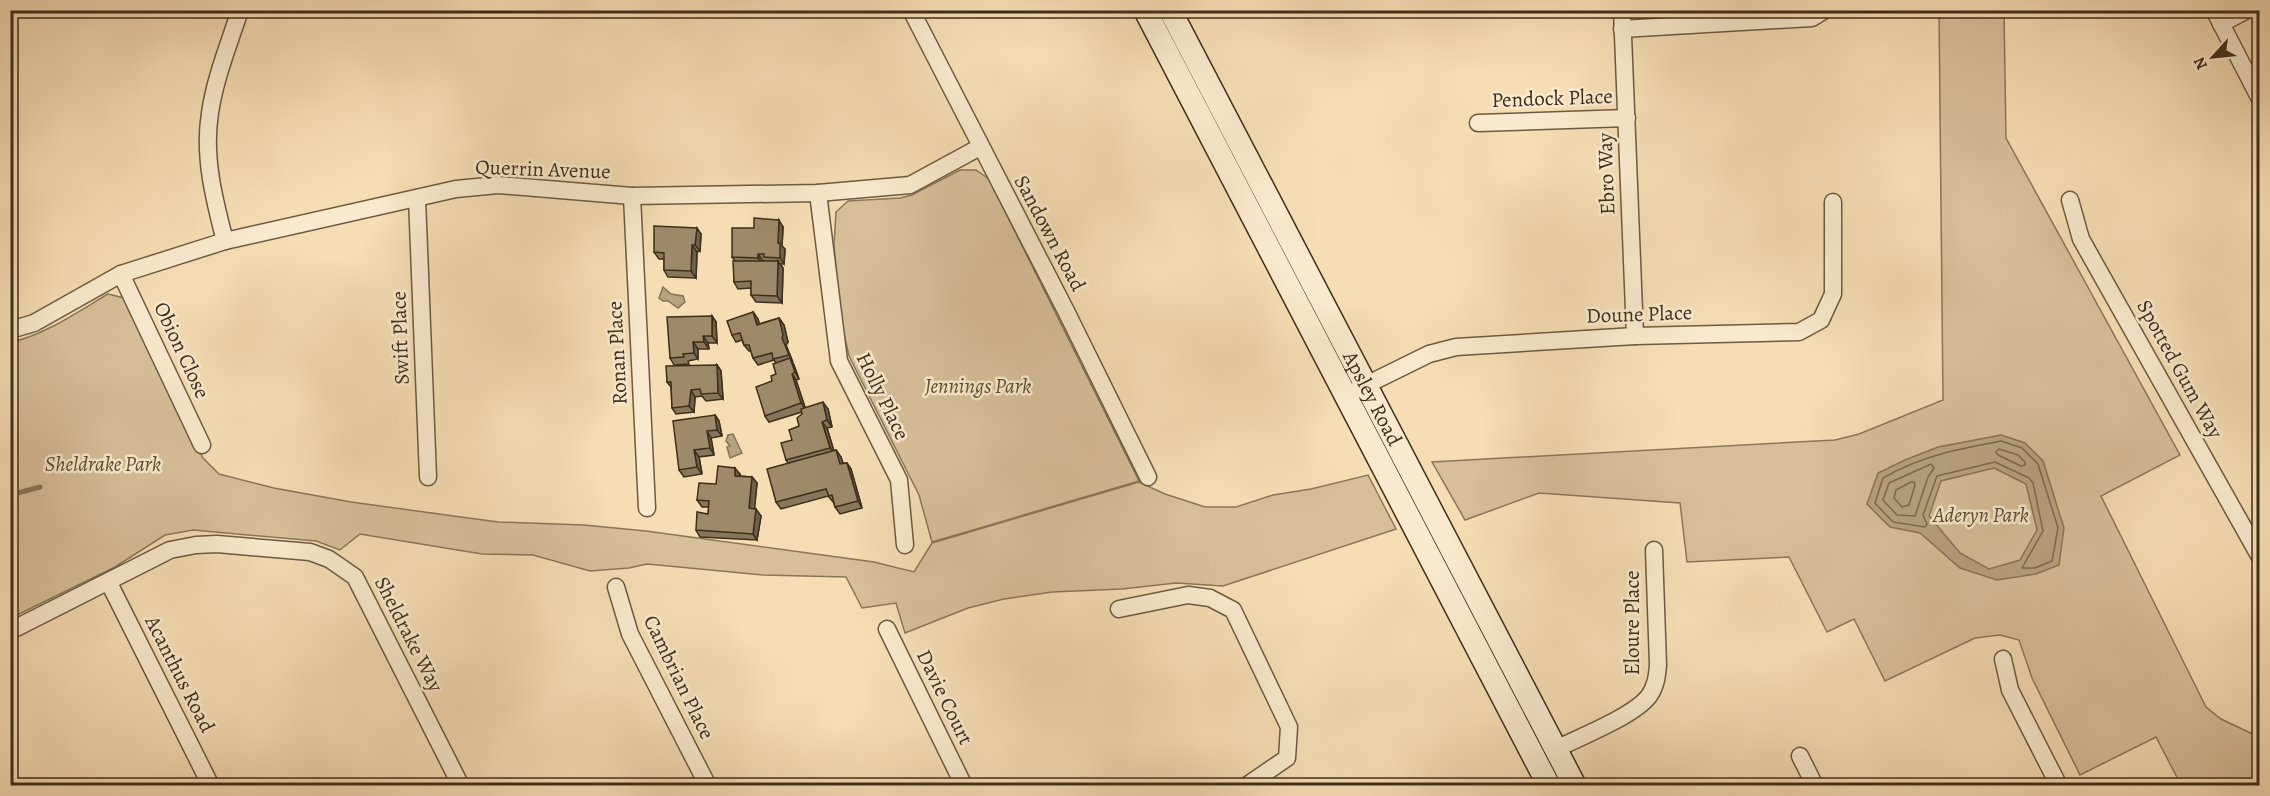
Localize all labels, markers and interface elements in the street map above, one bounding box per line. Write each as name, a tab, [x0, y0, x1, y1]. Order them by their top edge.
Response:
north arrow	[2183, 27, 2243, 87]
text: N	[2188, 53, 2213, 74]
street label: Pendock Place	[1491, 82, 1613, 114]
street label: Ebro Way	[1591, 132, 1621, 216]
street label: Querrin Avenue	[475, 153, 611, 185]
street label: Sandown Road	[1008, 170, 1093, 297]
street label: Swift Place	[384, 291, 416, 385]
street label: Spotted Gum Way	[2130, 295, 2230, 444]
street label: Obion Close	[147, 297, 217, 403]
street label: Doune Place	[1585, 298, 1693, 330]
street label: Ronan Place	[600, 300, 634, 406]
street label: Apsley Road	[1336, 345, 1409, 451]
street label: Holly Place	[850, 348, 916, 444]
park label: Jennings Park	[924, 372, 1031, 400]
park label: Sheldrake Park	[45, 450, 161, 478]
park label: Aderyn Park	[1932, 501, 2029, 529]
street label: Eloure Place	[1618, 570, 1646, 676]
street label: Sheldrake Way	[368, 572, 450, 697]
street label: Acanthus Road	[138, 610, 222, 738]
street label: Cambrian Place	[637, 610, 721, 744]
street label: Davie Court	[910, 645, 980, 749]

